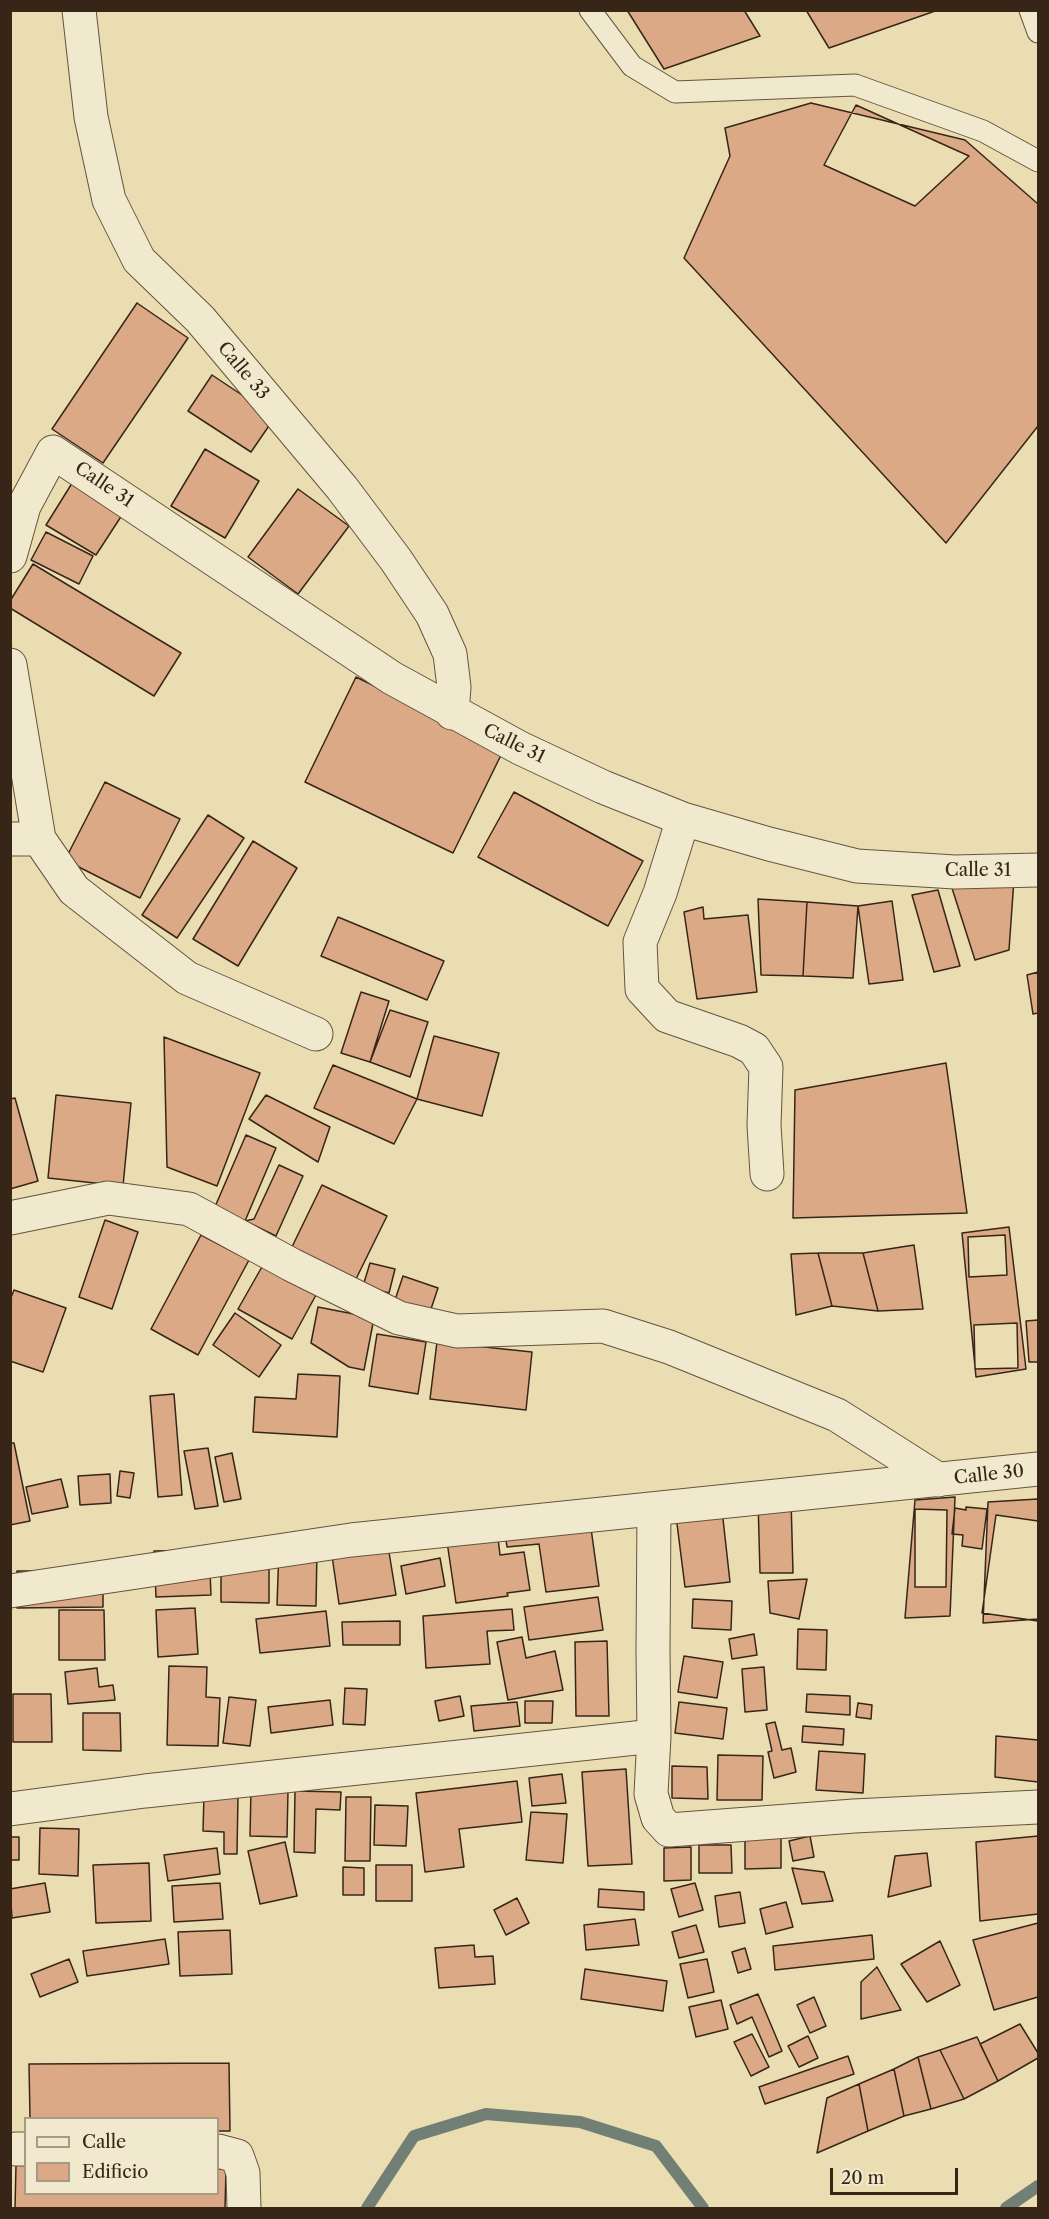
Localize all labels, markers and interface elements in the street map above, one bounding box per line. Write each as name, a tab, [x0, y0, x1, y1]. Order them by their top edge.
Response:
street label: Calle 33	[213, 338, 273, 404]
street label: Calle 31	[70, 457, 138, 513]
street label: Calle 31	[479, 720, 549, 768]
street label: Calle 31	[945, 860, 1011, 882]
street label: Calle 30	[953, 1461, 1025, 1489]
legend	[24, 2117, 219, 2195]
text: Calle	[82, 2131, 126, 2153]
scale bar	[833, 2156, 960, 2194]
text: Edificio	[82, 2161, 148, 2183]
text: 20 m	[841, 2167, 884, 2189]

